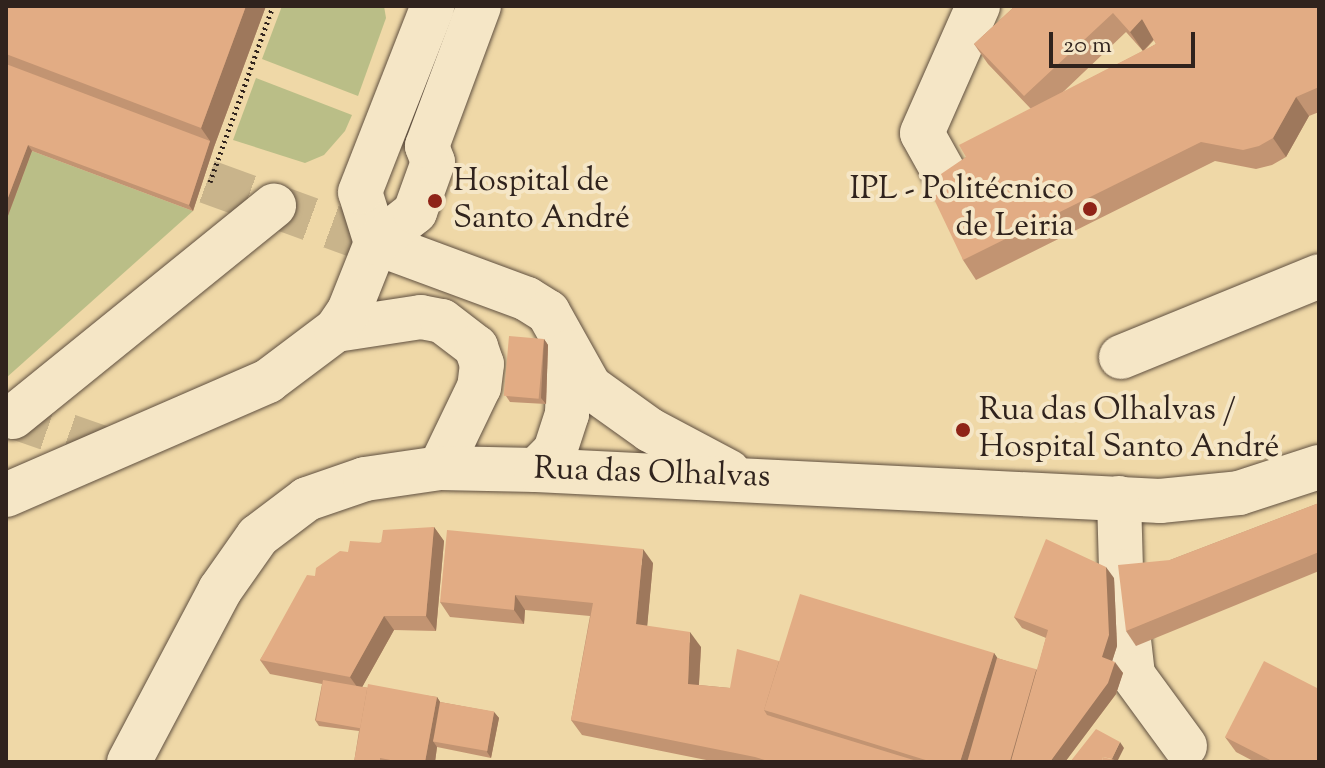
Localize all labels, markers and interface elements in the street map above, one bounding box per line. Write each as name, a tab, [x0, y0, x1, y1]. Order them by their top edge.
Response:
scale bar	[1053, 16, 1199, 66]
text: 20 m	[1063, 29, 1112, 63]
place label: Hospital de Santo André	[453, 164, 630, 239]
place label: IPL - Politécnico de Leiria	[850, 172, 1074, 247]
marker: Hospital de Santo André	[424, 190, 446, 212]
marker: IPL - Politécnico de Leiria	[1081, 200, 1099, 218]
place label: Rua das Olhalvas / Hospital Santo André	[979, 393, 1279, 468]
marker: Rua das Olhalvas / Hospital Santo André	[954, 421, 972, 439]
street label: Rua das Olhalvas	[533, 451, 771, 497]

